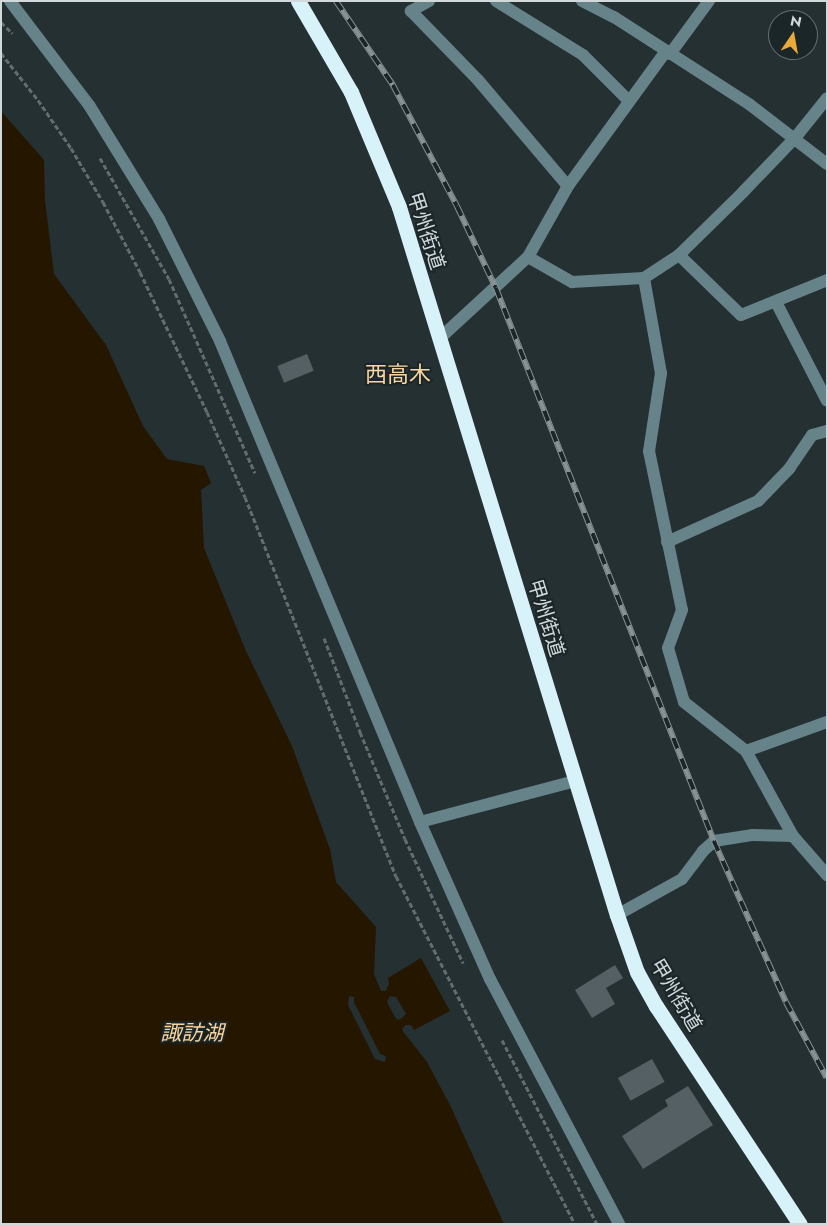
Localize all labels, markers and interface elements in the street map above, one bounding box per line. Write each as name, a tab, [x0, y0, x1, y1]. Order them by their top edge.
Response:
north arrow	[768, 10, 818, 60]
text: N	[788, 10, 803, 32]
street label: 甲州街道	[402, 189, 450, 273]
district label: 西高木	[365, 362, 431, 388]
street label: 甲州街道	[523, 576, 569, 660]
street label: 甲州街道	[645, 955, 707, 1035]
water label: 諏訪湖	[161, 1020, 223, 1046]

